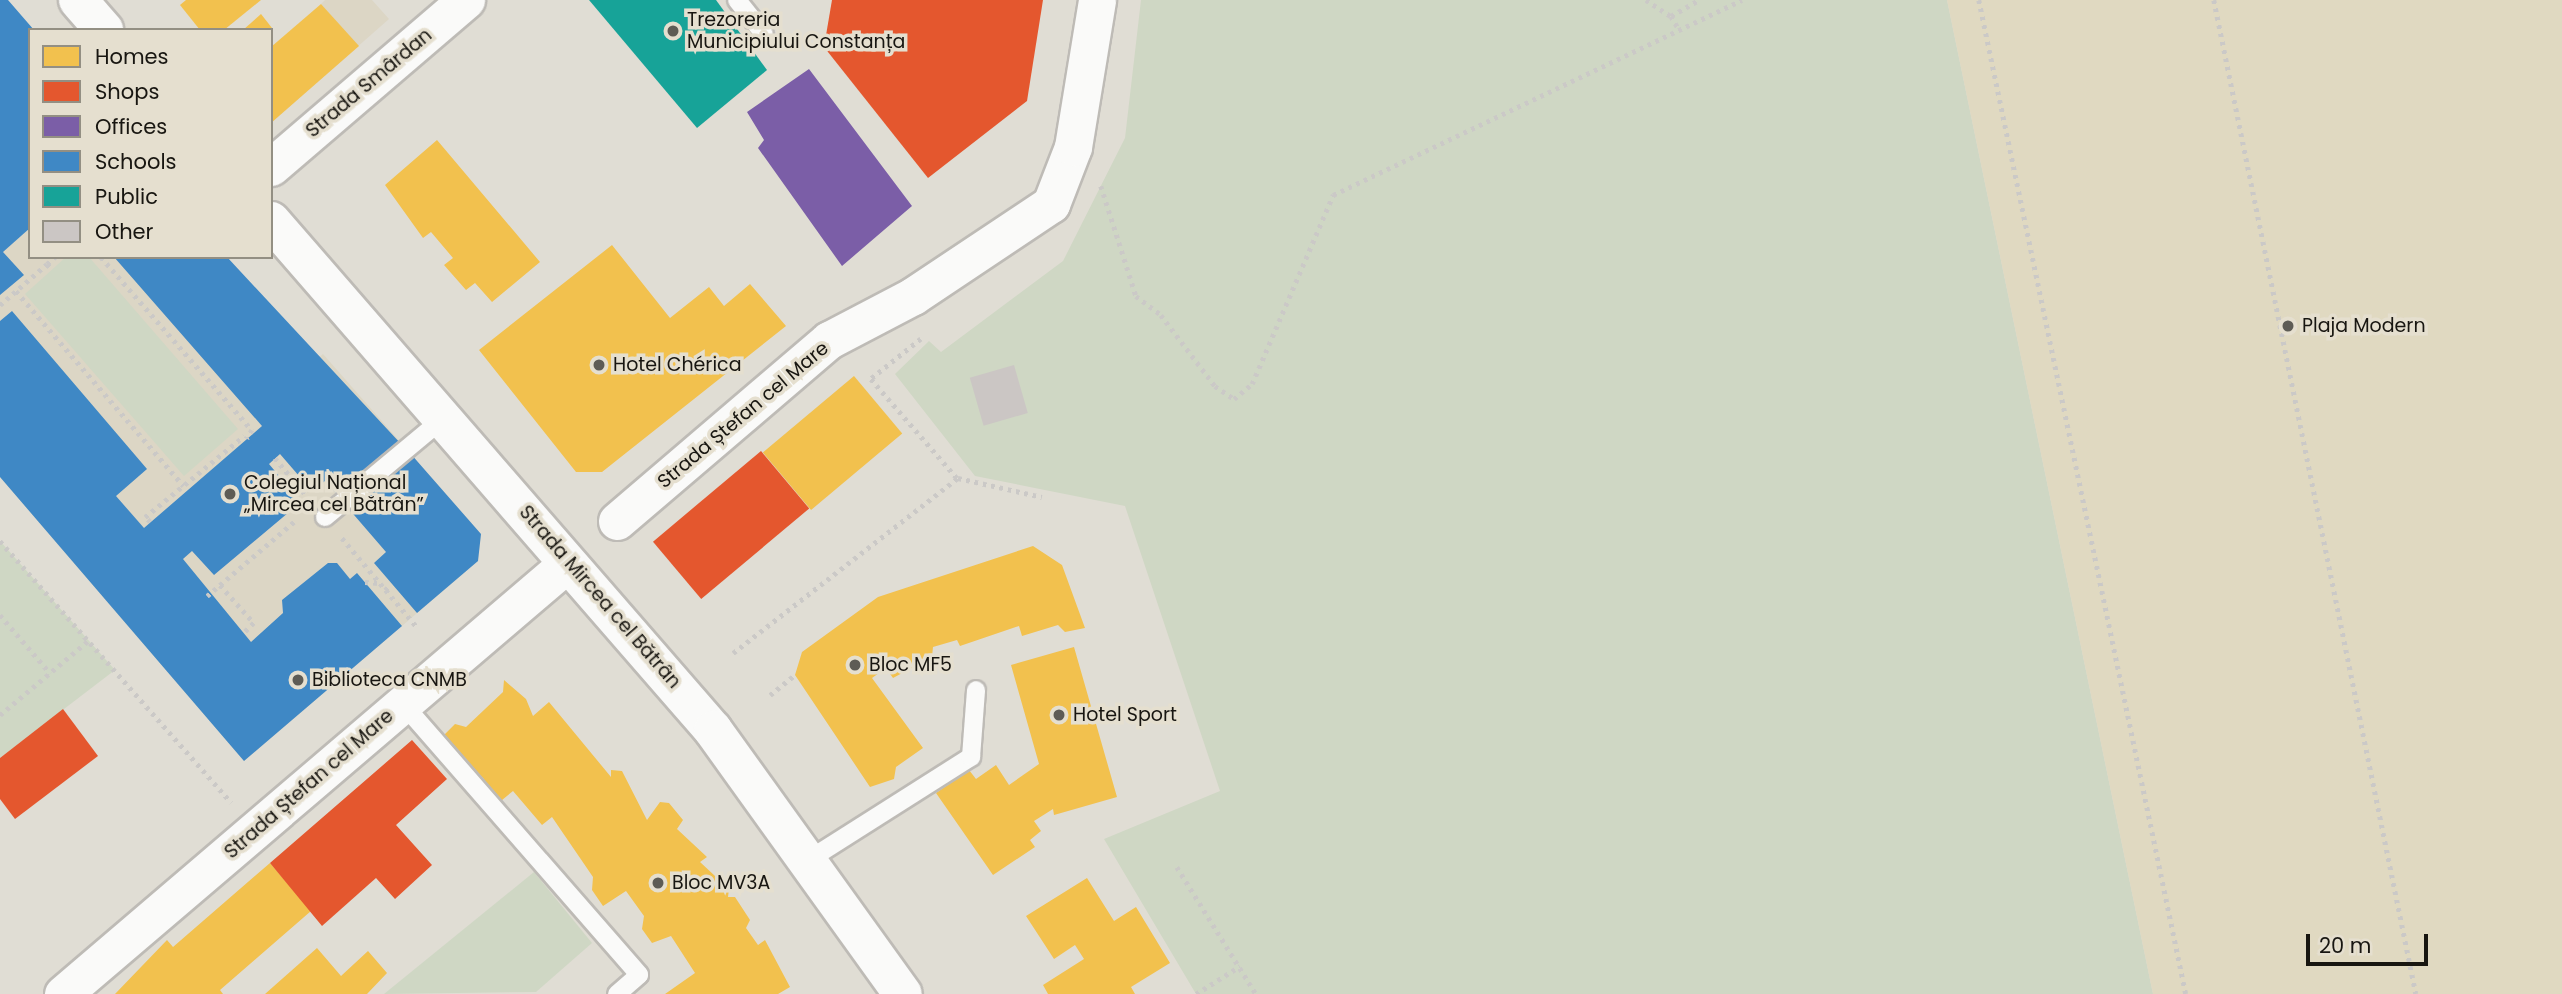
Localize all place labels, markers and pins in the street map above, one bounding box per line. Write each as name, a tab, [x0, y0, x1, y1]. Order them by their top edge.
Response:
place label: Trezoreria Municipiului Constanța	[687, 9, 905, 53]
marker: Trezoreria Municipiului Constanța	[665, 23, 681, 39]
place label: Plaja Modern	[2302, 315, 2426, 337]
marker: Plaja Modern	[2280, 318, 2296, 334]
place label: Hotel Chérica	[613, 354, 741, 376]
marker: Hotel Chérica	[591, 357, 607, 373]
place label: Colegiul Național „Mircea cel Bătrân”	[244, 472, 424, 516]
marker: Colegiul Național „Mircea cel Bătrân”	[222, 486, 238, 502]
place label: Bloc MF5	[869, 654, 952, 676]
marker: Bloc MF5	[847, 657, 863, 673]
place label: Biblioteca CNMB	[312, 669, 467, 691]
marker: Biblioteca CNMB	[290, 672, 306, 688]
place label: Hotel Sport	[1073, 704, 1177, 726]
marker: Hotel Sport	[1051, 707, 1067, 723]
place label: Bloc MV3A	[672, 872, 770, 894]
marker: Bloc MV3A	[650, 875, 666, 891]

